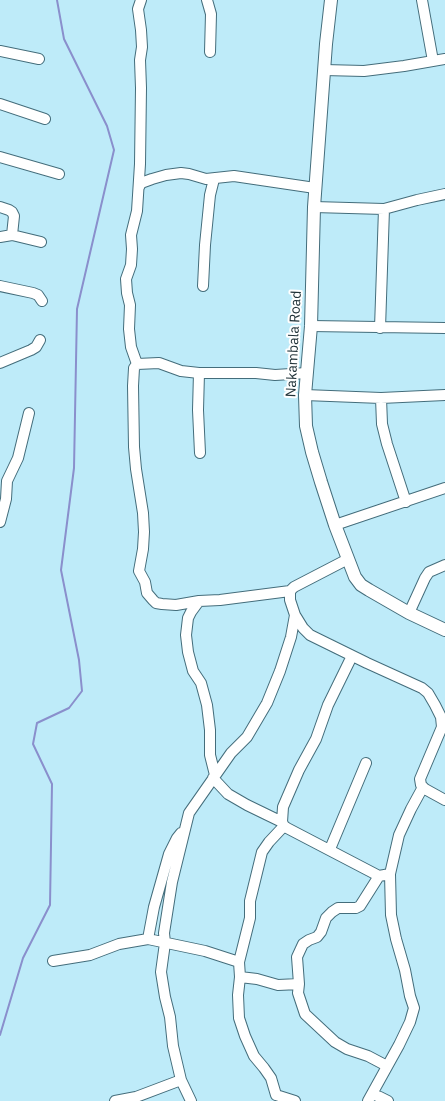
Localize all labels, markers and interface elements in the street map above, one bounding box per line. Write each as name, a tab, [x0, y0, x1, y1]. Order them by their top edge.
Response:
street label: Nakambala Road	[283, 290, 305, 398]

